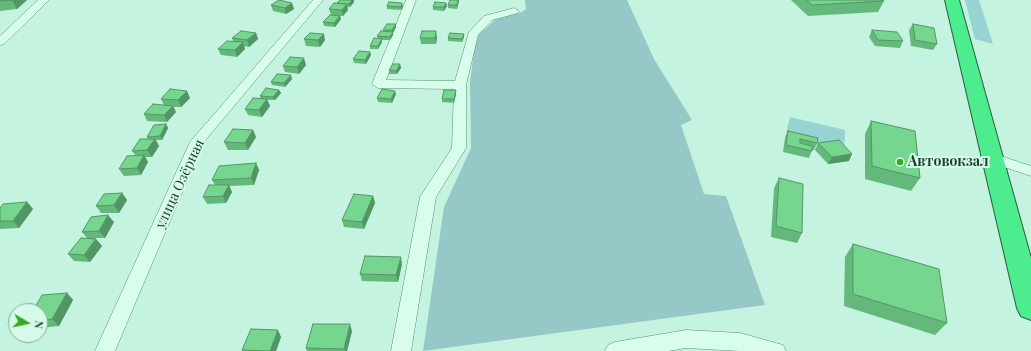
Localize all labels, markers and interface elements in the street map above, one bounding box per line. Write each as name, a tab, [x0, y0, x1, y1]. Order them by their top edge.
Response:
street label: улица Озёрная	[152, 137, 208, 231]
place label: Автовокзал	[908, 154, 989, 170]
marker: Автовокзал	[895, 157, 905, 167]
north arrow	[8, 303, 48, 343]
text: N	[31, 320, 47, 330]

